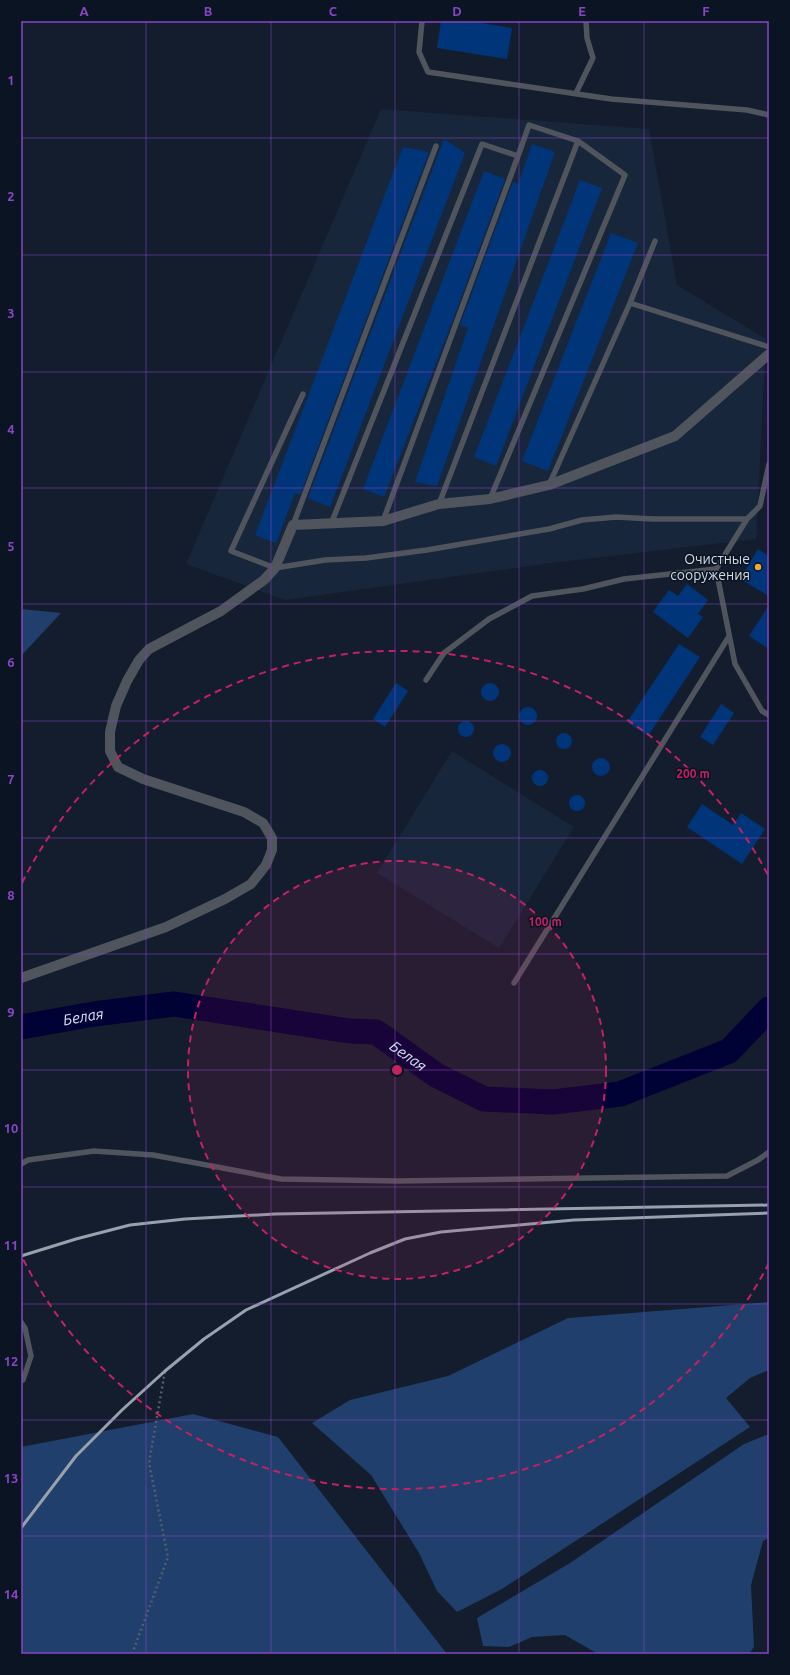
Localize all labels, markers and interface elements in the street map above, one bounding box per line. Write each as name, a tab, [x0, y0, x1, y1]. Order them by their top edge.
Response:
text: A	[79, 4, 89, 18]
text: B	[204, 4, 213, 18]
text: C	[329, 4, 338, 18]
text: D	[452, 4, 462, 18]
text: E	[578, 4, 586, 18]
text: F	[702, 4, 710, 18]
text: 1	[7, 73, 15, 87]
text: 2	[7, 189, 15, 203]
text: 3	[7, 306, 15, 320]
text: 4	[7, 422, 15, 436]
text: 5	[7, 539, 15, 553]
place label: Очистные сооружения	[670, 551, 750, 583]
marker: Очистные сооружения	[753, 562, 763, 572]
text: 6	[7, 655, 15, 669]
text: 200 m	[676, 767, 710, 780]
text: 7	[7, 772, 15, 786]
text: 8	[7, 888, 15, 902]
text: 100 m	[528, 915, 562, 928]
water label: Белая	[61, 1004, 104, 1028]
text: 9	[7, 1005, 15, 1019]
water label: Белая	[387, 1037, 430, 1074]
centre of rings	[390, 1063, 404, 1077]
text: 10	[4, 1121, 18, 1135]
text: 11	[4, 1238, 18, 1252]
text: 12	[4, 1354, 18, 1368]
text: 13	[4, 1471, 18, 1485]
text: 14	[4, 1587, 18, 1601]

